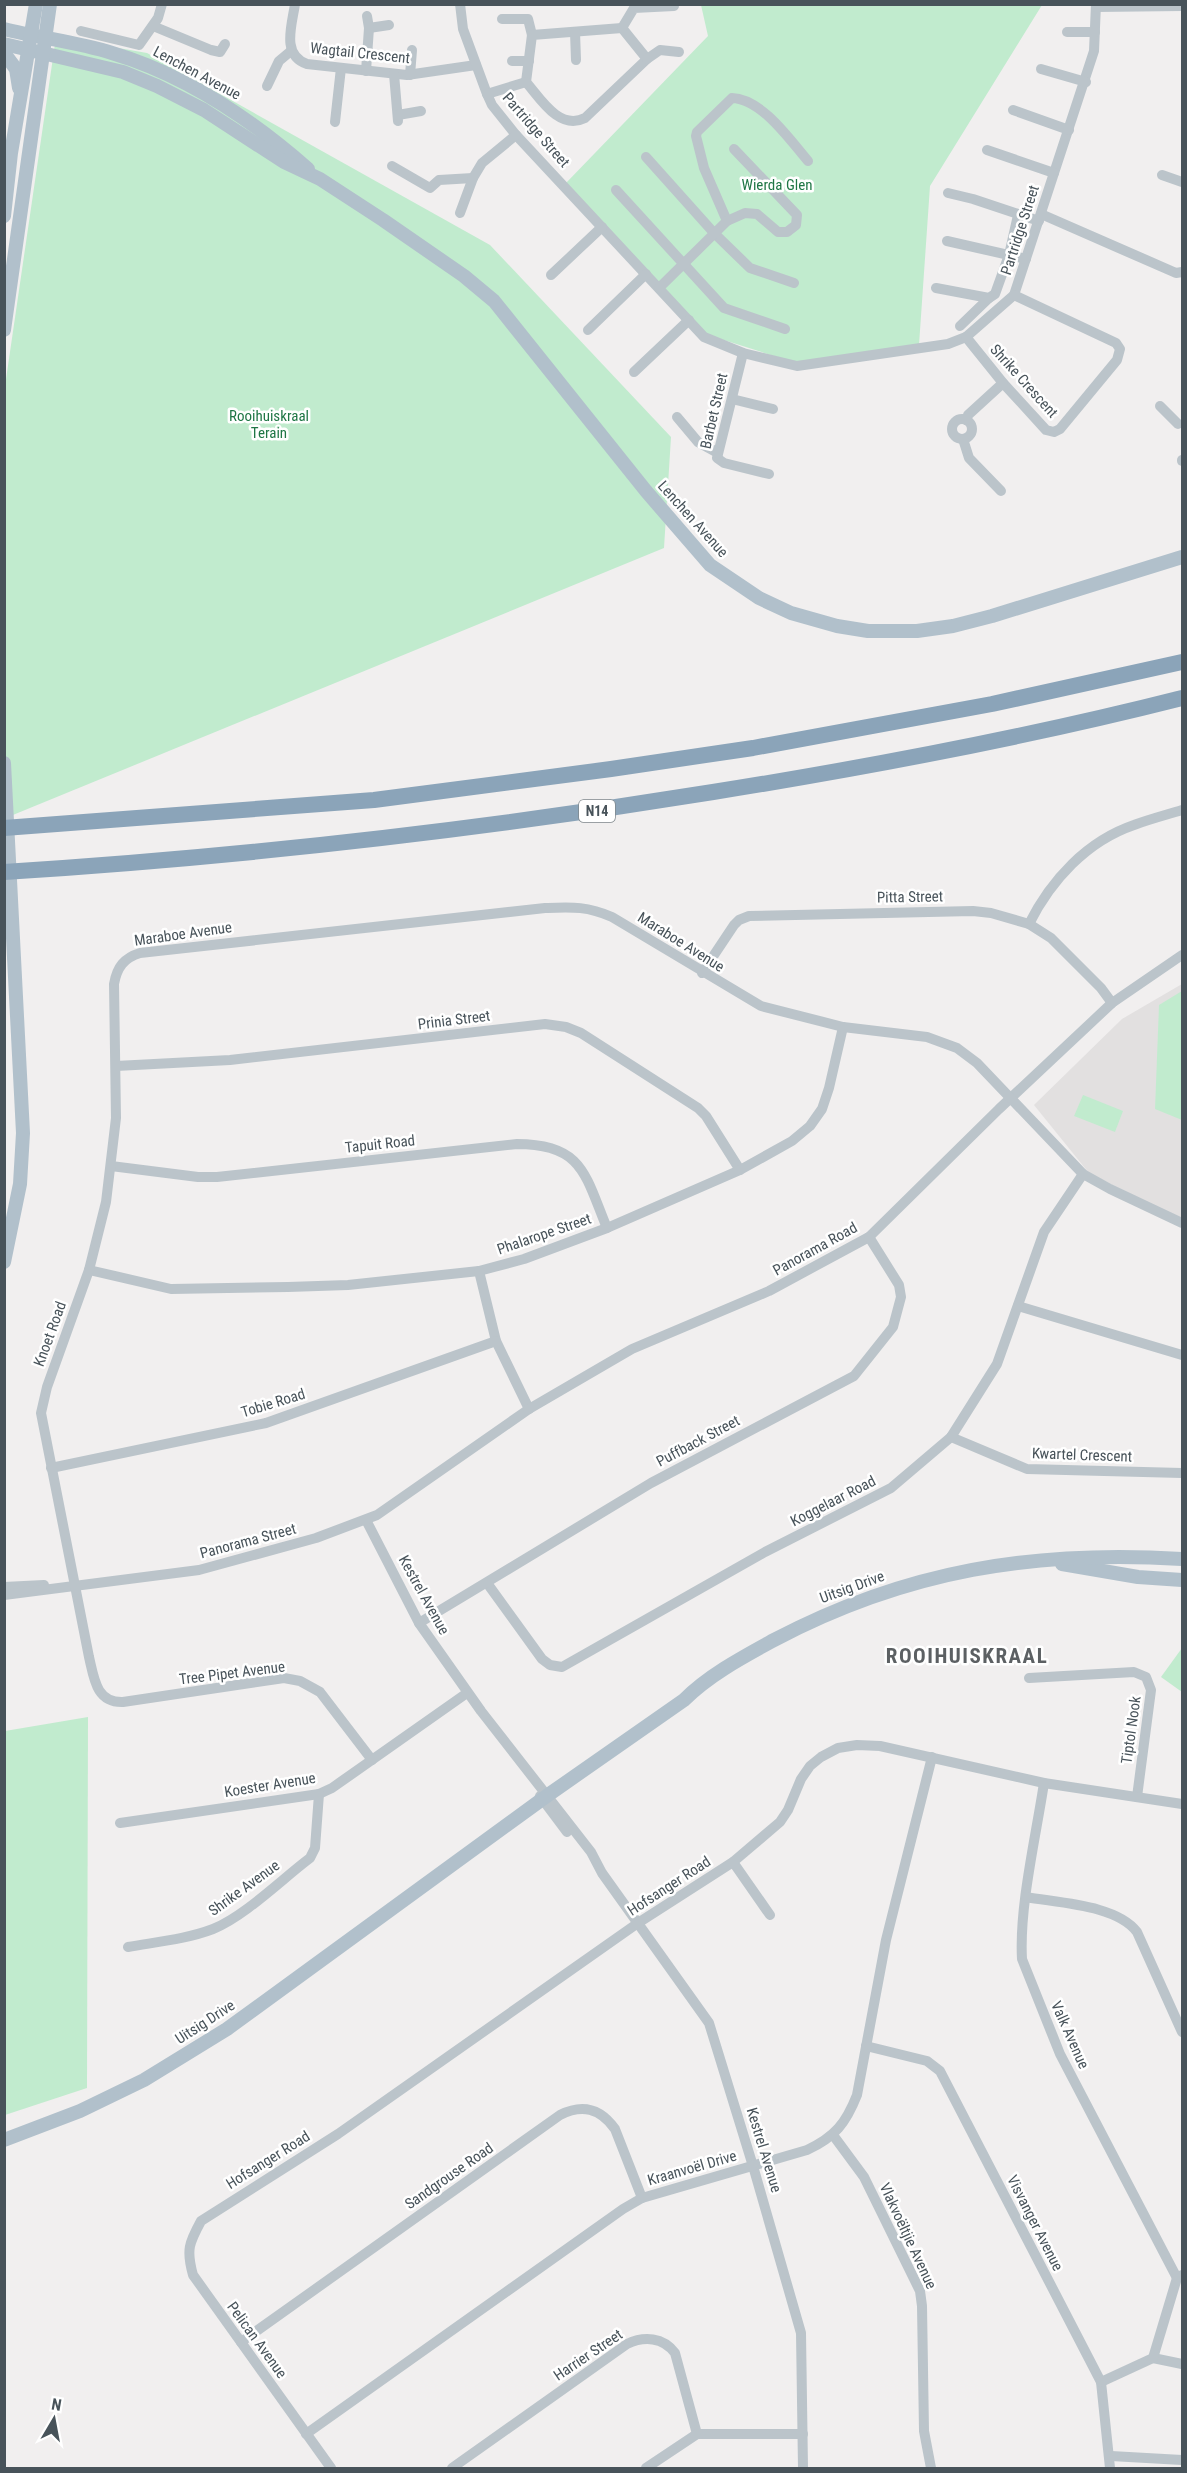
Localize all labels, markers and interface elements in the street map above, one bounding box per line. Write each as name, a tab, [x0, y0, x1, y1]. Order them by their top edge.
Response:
street label: Wagtail Crescent	[309, 39, 411, 67]
street label: Lenchen Avenue	[150, 42, 244, 104]
street label: Partridge Street	[499, 89, 573, 171]
park label: Wierda Glen	[741, 176, 813, 194]
street label: Partridge Street	[997, 183, 1043, 277]
street label: Shrike Crescent	[986, 341, 1062, 421]
street label: Barbet Street	[697, 371, 731, 451]
park label: Rooihuiskraal Terain	[229, 407, 309, 442]
street label: Lenchen Avenue	[654, 477, 732, 561]
road number: N14	[579, 800, 615, 822]
street label: Pitta Street	[877, 887, 943, 907]
street label: Maraboe Avenue	[634, 908, 728, 976]
street label: Maraboe Avenue	[133, 918, 233, 950]
street label: Prinia Street	[417, 1007, 491, 1033]
street label: Tapuit Road	[344, 1131, 416, 1157]
street label: Phalarope Street	[495, 1209, 593, 1259]
street label: Panorama Road	[770, 1218, 860, 1280]
street label: Knoet Road	[30, 1299, 70, 1369]
street label: Tobie Road	[239, 1385, 307, 1421]
street label: Puffback Street	[653, 1411, 743, 1471]
street label: Kwartel Crescent	[1032, 1444, 1132, 1466]
street label: Koggelaar Road	[787, 1472, 879, 1530]
street label: Panorama Street	[198, 1520, 298, 1562]
street label: Kestrel Avenue	[395, 1552, 453, 1638]
street label: Uitsig Drive	[817, 1567, 887, 1607]
district label: ROOIHUISKRAAL	[886, 1644, 1048, 1668]
street label: Tree Pipet Avenue	[178, 1658, 286, 1688]
street label: Tiptol Nook	[1117, 1695, 1145, 1765]
street label: Koester Avenue	[223, 1769, 317, 1801]
street label: Hofsanger Road	[624, 1852, 714, 1920]
street label: Shrike Avenue	[205, 1856, 283, 1920]
street label: Uitsig Drive	[172, 1996, 238, 2048]
street label: Valk Avenue	[1047, 1998, 1093, 2072]
street label: Kestrel Avenue	[743, 2105, 785, 2195]
street label: Hofsanger Road	[223, 2127, 313, 2193]
street label: Sandgrouse Road	[401, 2139, 497, 2213]
street label: Kraanvoël Drive	[645, 2147, 739, 2189]
street label: Visvanger Avenue	[1003, 2172, 1067, 2274]
street label: Vlakvoëltjie Avenue	[876, 2180, 940, 2292]
street label: Pelican Avenue	[223, 2298, 291, 2382]
street label: Harrier Street	[550, 2325, 626, 2385]
north arrow	[24, 2389, 84, 2449]
text: N	[50, 2395, 63, 2415]

